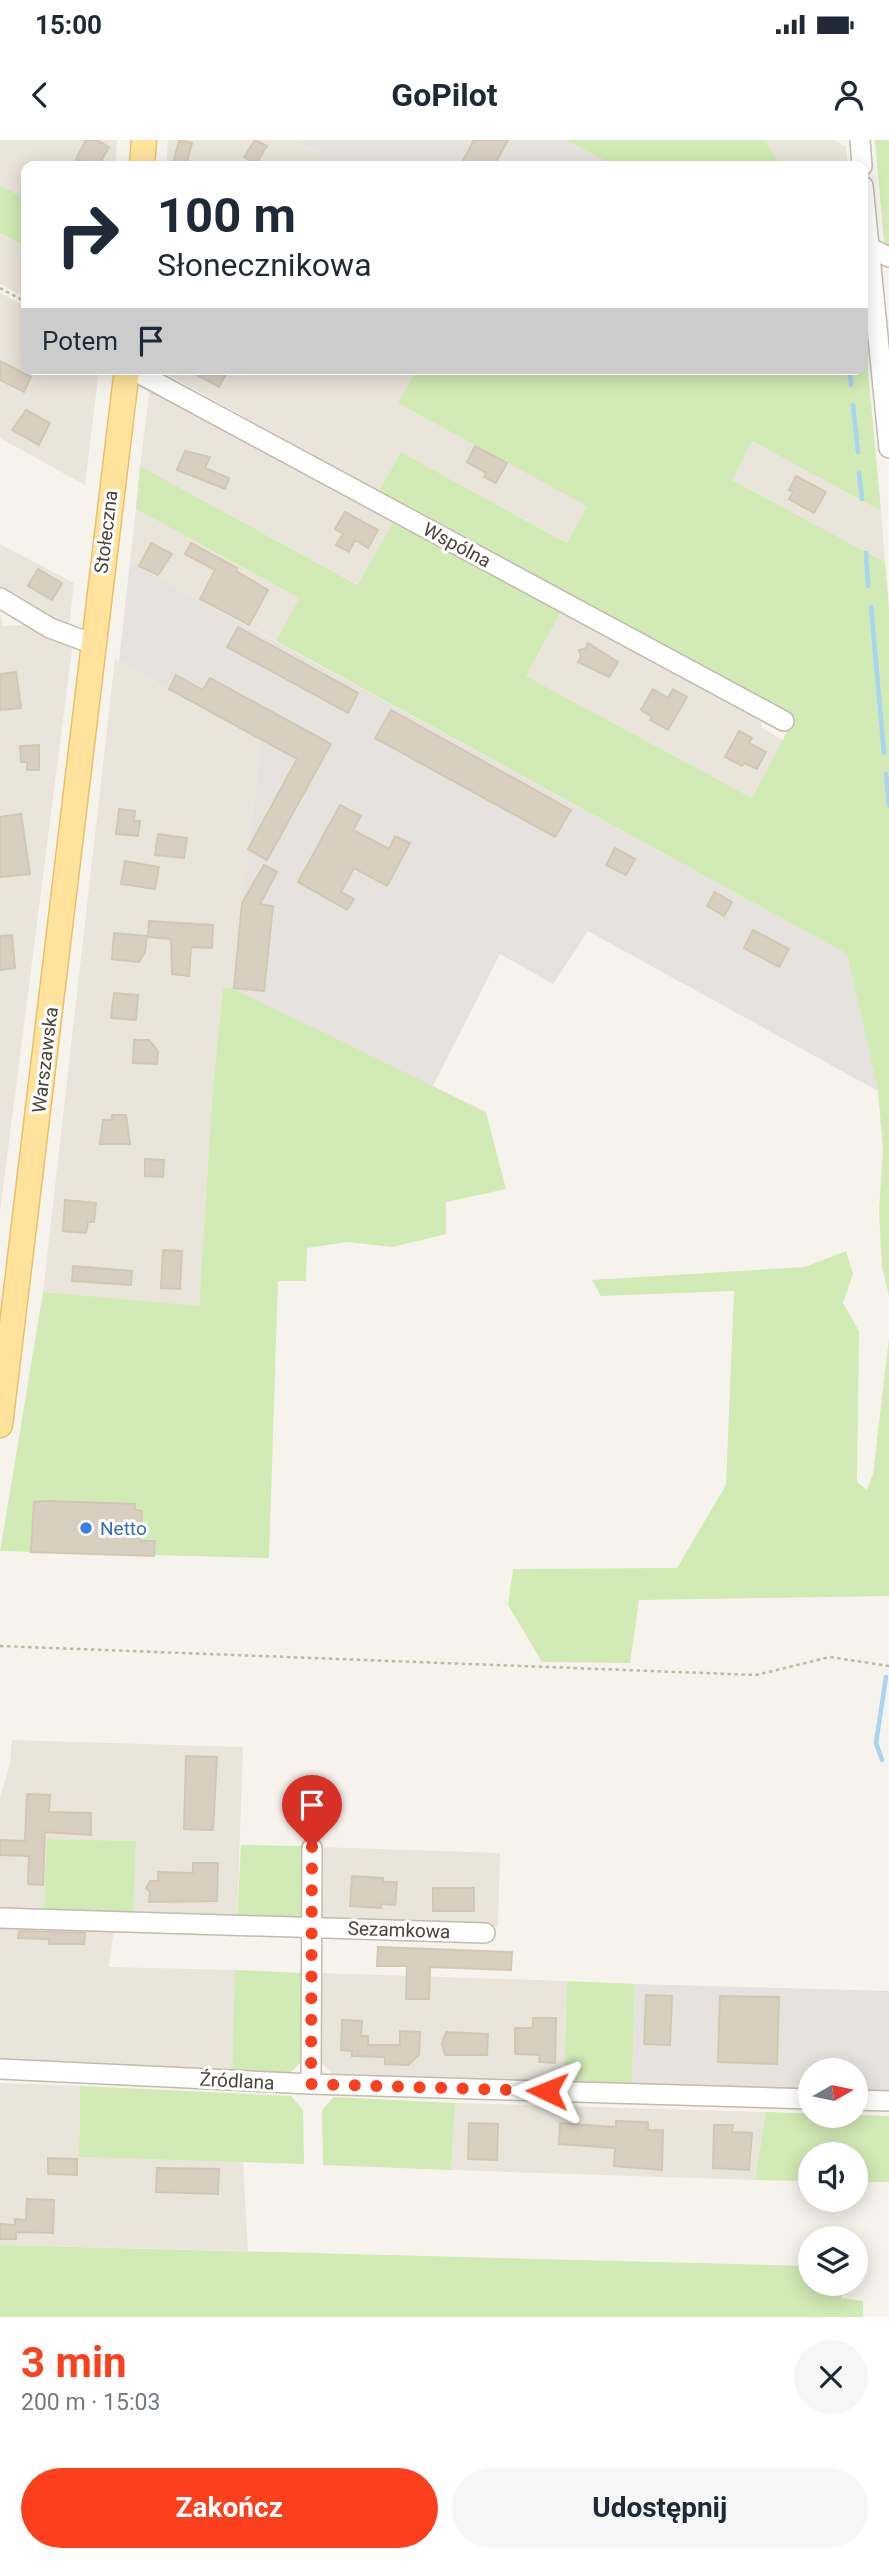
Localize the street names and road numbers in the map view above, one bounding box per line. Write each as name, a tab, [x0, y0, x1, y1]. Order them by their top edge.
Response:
street label: Stołeczna	[89, 489, 123, 575]
street label: Wspólna	[419, 518, 495, 572]
street label: Warszawska	[27, 1006, 63, 1114]
street label: Sezamkowa	[347, 1917, 451, 1943]
street label: Źródlana	[199, 2068, 275, 2094]

